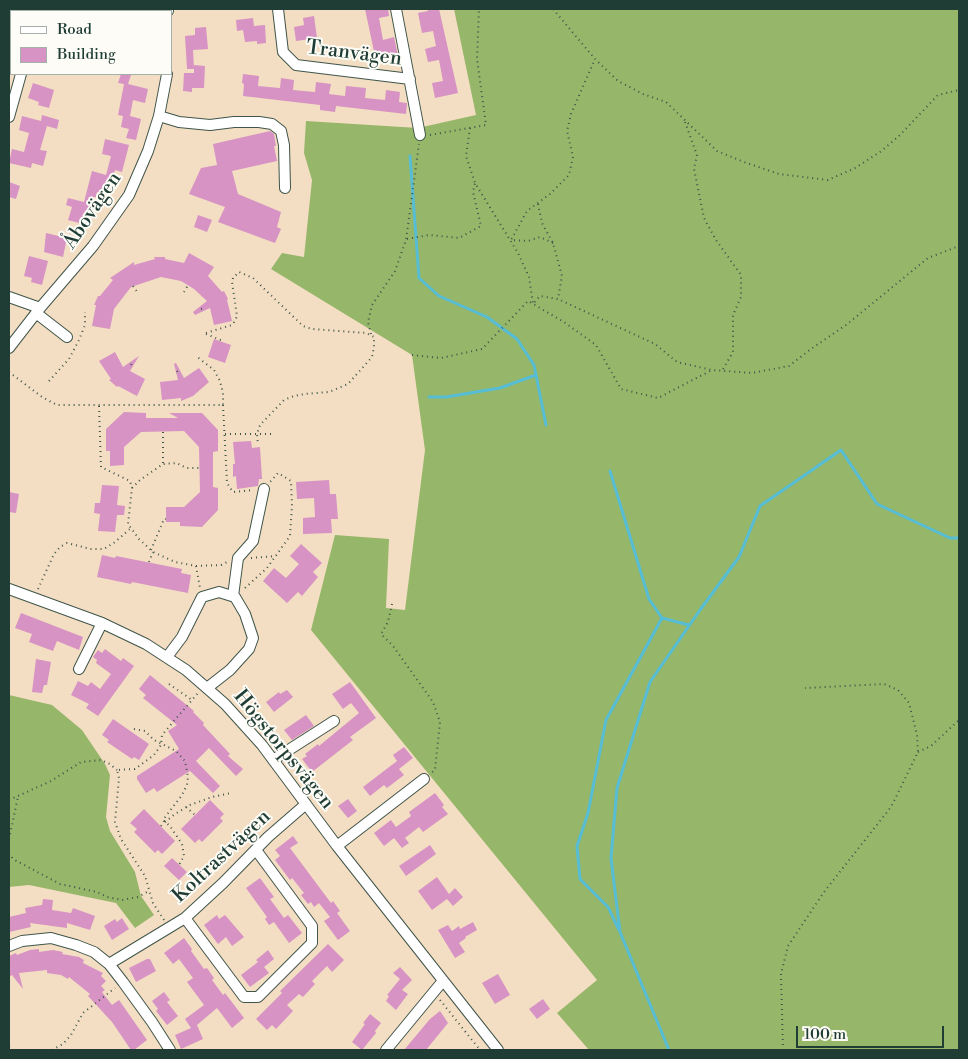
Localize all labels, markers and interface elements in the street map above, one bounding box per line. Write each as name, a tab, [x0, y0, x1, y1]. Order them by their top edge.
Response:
legend	[10, 10, 172, 75]
text: Road	[57, 20, 92, 39]
street label: Tranvägen	[305, 36, 403, 72]
text: Building	[57, 45, 116, 64]
street label: Åbovägen	[59, 168, 127, 254]
street label: Högstorpsvägen	[228, 685, 338, 815]
street label: Koltrastvägen	[168, 805, 276, 909]
scale bar	[798, 1016, 946, 1048]
text: 100 m	[804, 1025, 846, 1044]

